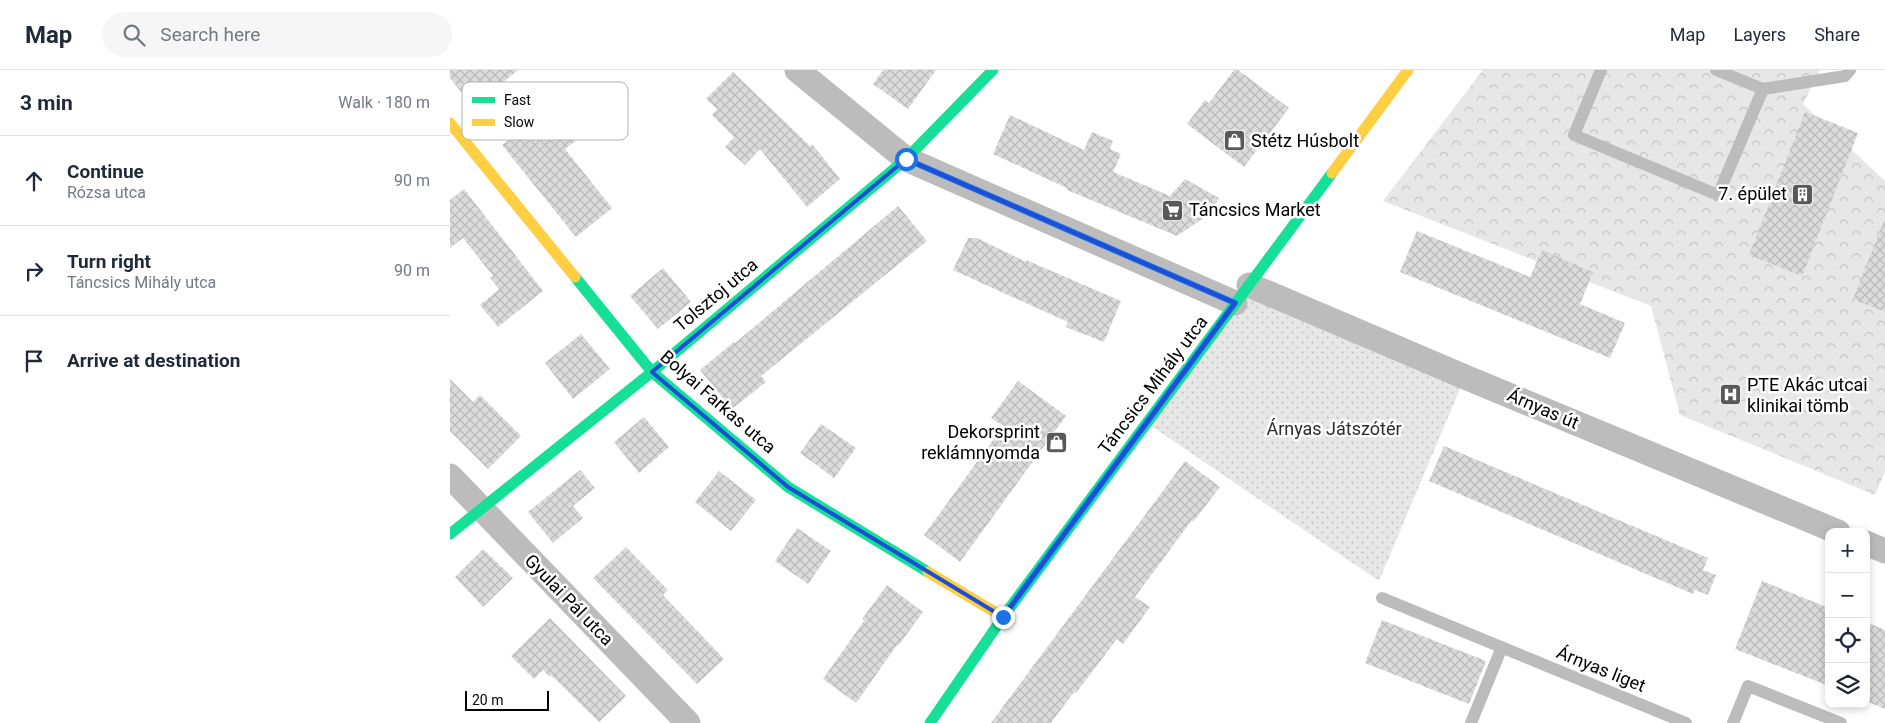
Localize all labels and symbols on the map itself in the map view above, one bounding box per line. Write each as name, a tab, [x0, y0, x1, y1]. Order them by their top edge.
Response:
legend	[462, 82, 628, 140]
text: Fast	[504, 92, 531, 108]
text: Slow	[504, 114, 535, 130]
shop icon: Stétz Húsbolt	[1223, 129, 1247, 153]
place label: Stétz Húsbolt	[1251, 130, 1359, 151]
route start	[895, 148, 918, 171]
building icon: 7. épület	[1791, 182, 1815, 206]
place label: 7. épület	[1718, 183, 1787, 204]
supermarket icon: Táncsics Market	[1161, 198, 1185, 222]
place label: Táncsics Market	[1189, 199, 1321, 220]
street label: Tolsztoj utca	[670, 254, 762, 336]
street label: Táncsics Mihály utca	[1094, 311, 1212, 458]
street label: Bolyai Farkas utca	[656, 346, 780, 457]
place label: PTE Akác utcai klinikai tömb	[1747, 374, 1868, 416]
hospital icon: PTE Akác utcai klinikai tömb	[1719, 383, 1743, 407]
street label: Árnyas út	[1504, 384, 1582, 433]
park label: Árnyas Játszótér	[1266, 418, 1402, 439]
place label: Dekorsprint reklámnyomda	[921, 421, 1040, 463]
shop icon: Dekorsprint reklámnyomda	[1044, 430, 1068, 454]
street label: Gyulai Pál utca	[521, 550, 618, 650]
route end	[992, 606, 1015, 629]
street label: Árnyas liget	[1554, 641, 1649, 696]
scale bar	[465, 688, 549, 711]

